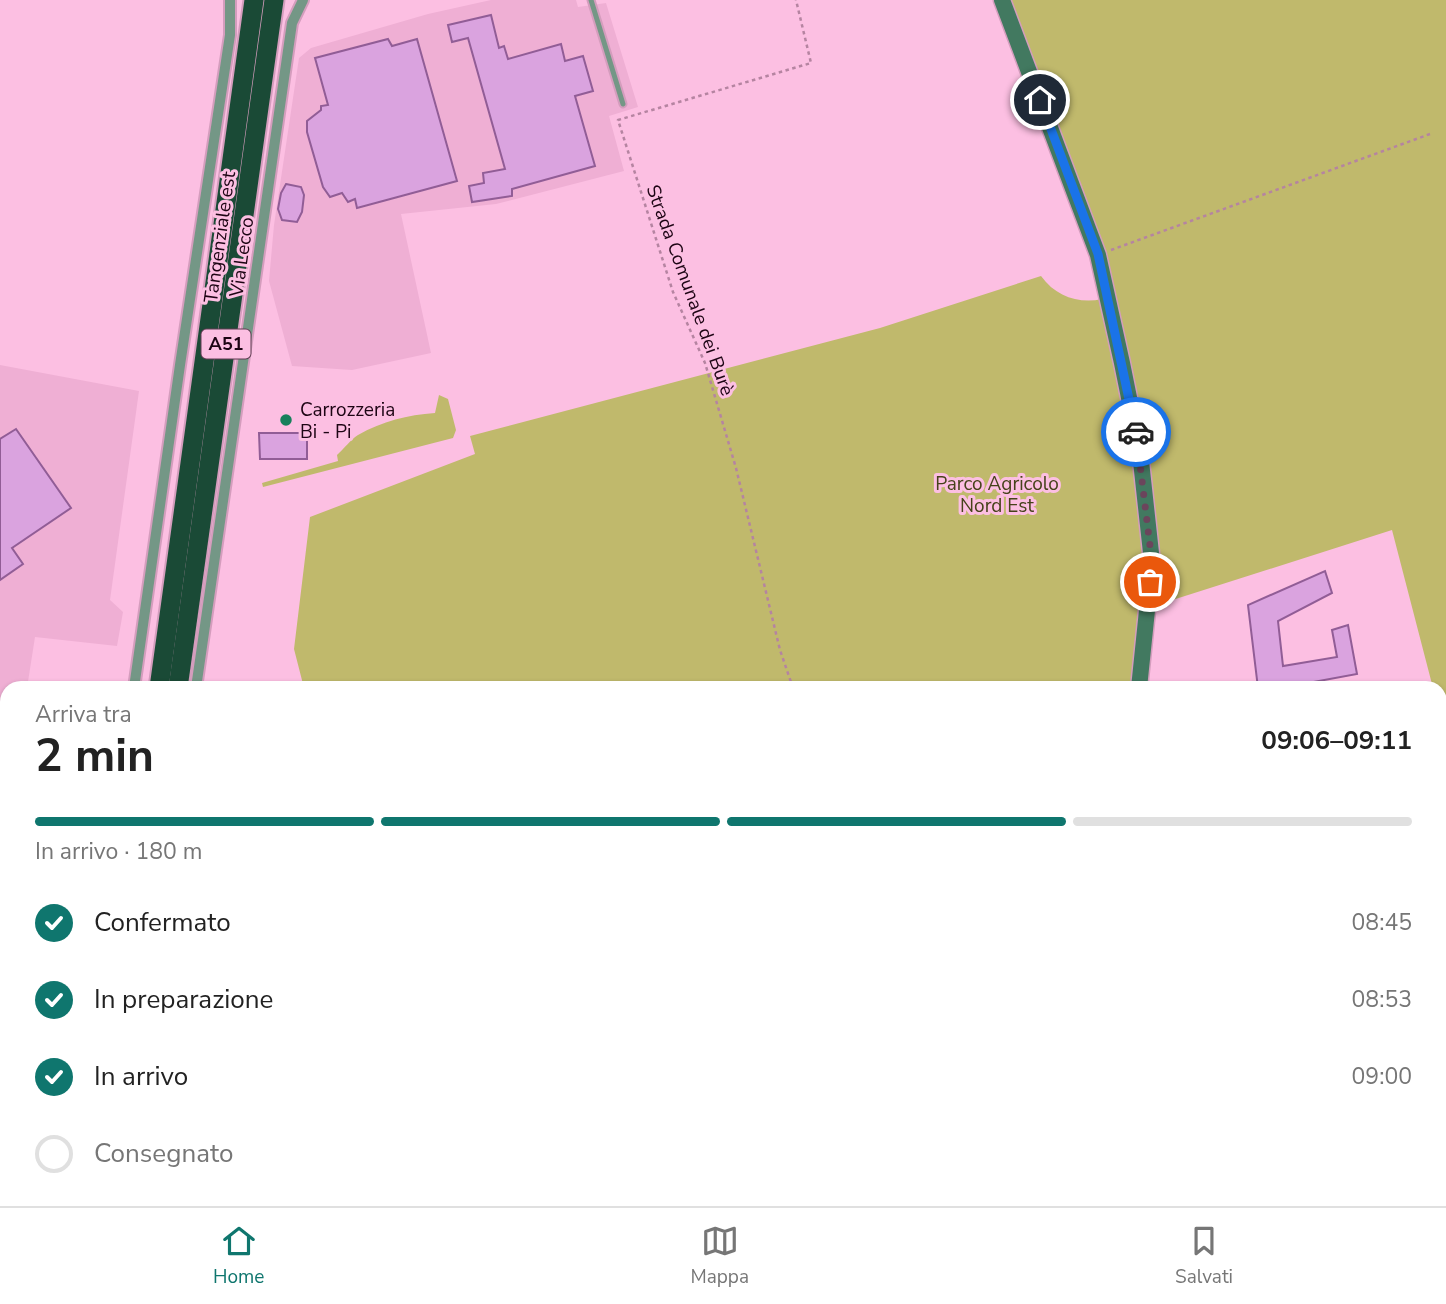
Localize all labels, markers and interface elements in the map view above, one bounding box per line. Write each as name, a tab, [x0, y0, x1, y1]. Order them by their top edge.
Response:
pin	[1010, 70, 1070, 130]
icon: home	[1021, 81, 1059, 119]
street label: Tangenziale est	[198, 169, 242, 305]
street label: Strada Comunale dei Burè	[640, 181, 740, 400]
street label: Via Lecco	[223, 215, 260, 300]
road number: A51	[202, 330, 250, 358]
place label: Carrozzeria Bi - Pi	[300, 397, 395, 445]
courier	[1101, 397, 1171, 467]
marker: Carrozzeria Bi - Pi	[278, 412, 294, 428]
icon: car	[1117, 413, 1155, 451]
park label: Parco Agricolo Nord Est	[935, 471, 1059, 519]
pin	[1120, 552, 1180, 612]
icon: bag	[1131, 563, 1169, 601]
text: Arriva tra	[35, 699, 132, 730]
text: 09:06–09:11	[1261, 723, 1412, 758]
text: 2 min	[35, 724, 154, 787]
text: In arrivo · 180 m	[35, 836, 202, 867]
icon: check	[35, 904, 73, 942]
text: Confermato	[94, 905, 231, 940]
text: 08:45	[1352, 907, 1412, 938]
icon: check	[35, 981, 73, 1019]
text: In preparazione	[94, 982, 273, 1017]
text: 08:53	[1352, 984, 1412, 1015]
icon: check	[35, 1058, 73, 1096]
text: In arrivo	[94, 1059, 188, 1094]
text: 09:00	[1352, 1061, 1412, 1092]
text: Consegnato	[94, 1136, 233, 1171]
tab: Home	[213, 1222, 264, 1290]
tab: Mappa	[690, 1222, 749, 1290]
tab: Salvati	[1175, 1222, 1233, 1290]

